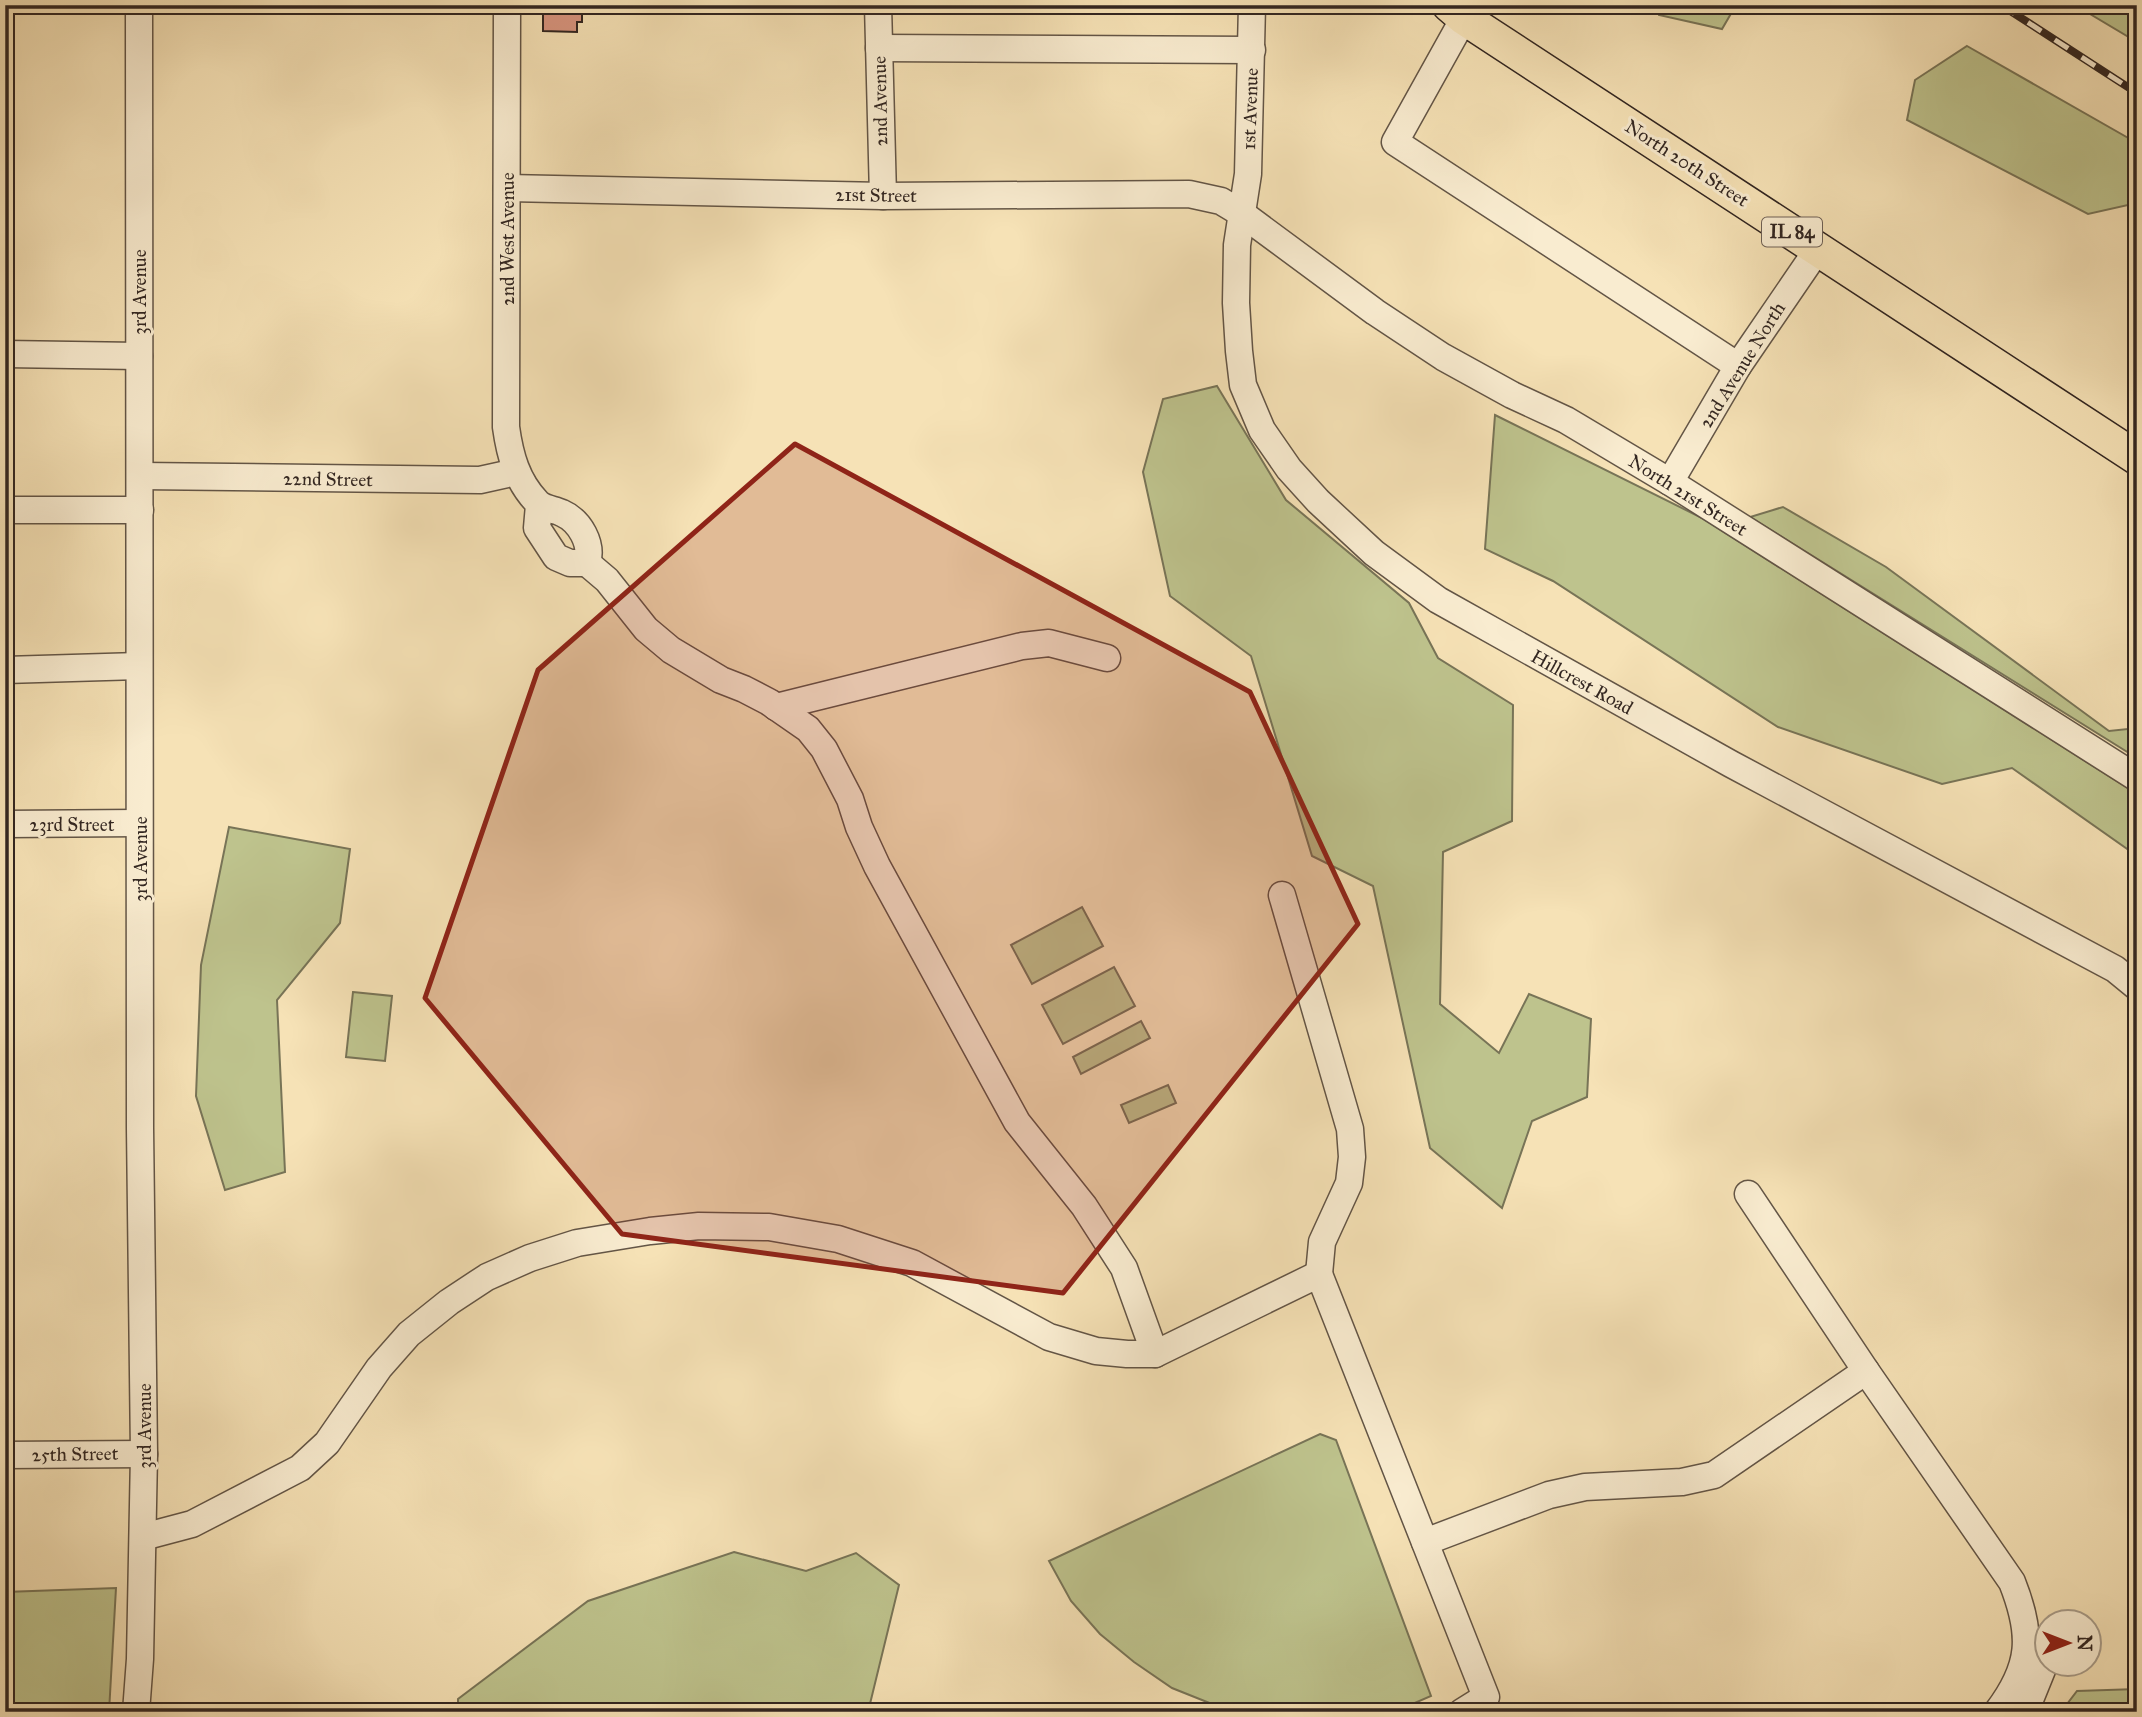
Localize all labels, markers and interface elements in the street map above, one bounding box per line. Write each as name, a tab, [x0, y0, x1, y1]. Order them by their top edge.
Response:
street label: 2nd Avenue	[868, 56, 892, 146]
street label: 1st Avenue	[1237, 67, 1263, 151]
street label: North 20th Street	[1621, 114, 1753, 212]
street label: 2nd West Avenue	[496, 172, 519, 306]
street label: 21st Street	[835, 183, 917, 207]
road number: IL 84	[1762, 218, 1822, 246]
street label: 3rd Avenue	[128, 249, 151, 335]
street label: 2nd Avenue North	[1694, 297, 1790, 432]
street label: North 21st Street	[1624, 449, 1752, 541]
street label: 22nd Street	[283, 467, 373, 491]
street label: Hillcrest Road	[1527, 645, 1637, 720]
street label: 23rd Street	[30, 813, 115, 836]
street label: 3rd Avenue	[129, 816, 152, 902]
street label: 3rd Avenue	[133, 1383, 156, 1469]
street label: 25th Street	[31, 1442, 119, 1466]
north arrow	[2034, 1608, 2104, 1678]
text: N	[2073, 1635, 2096, 1651]

